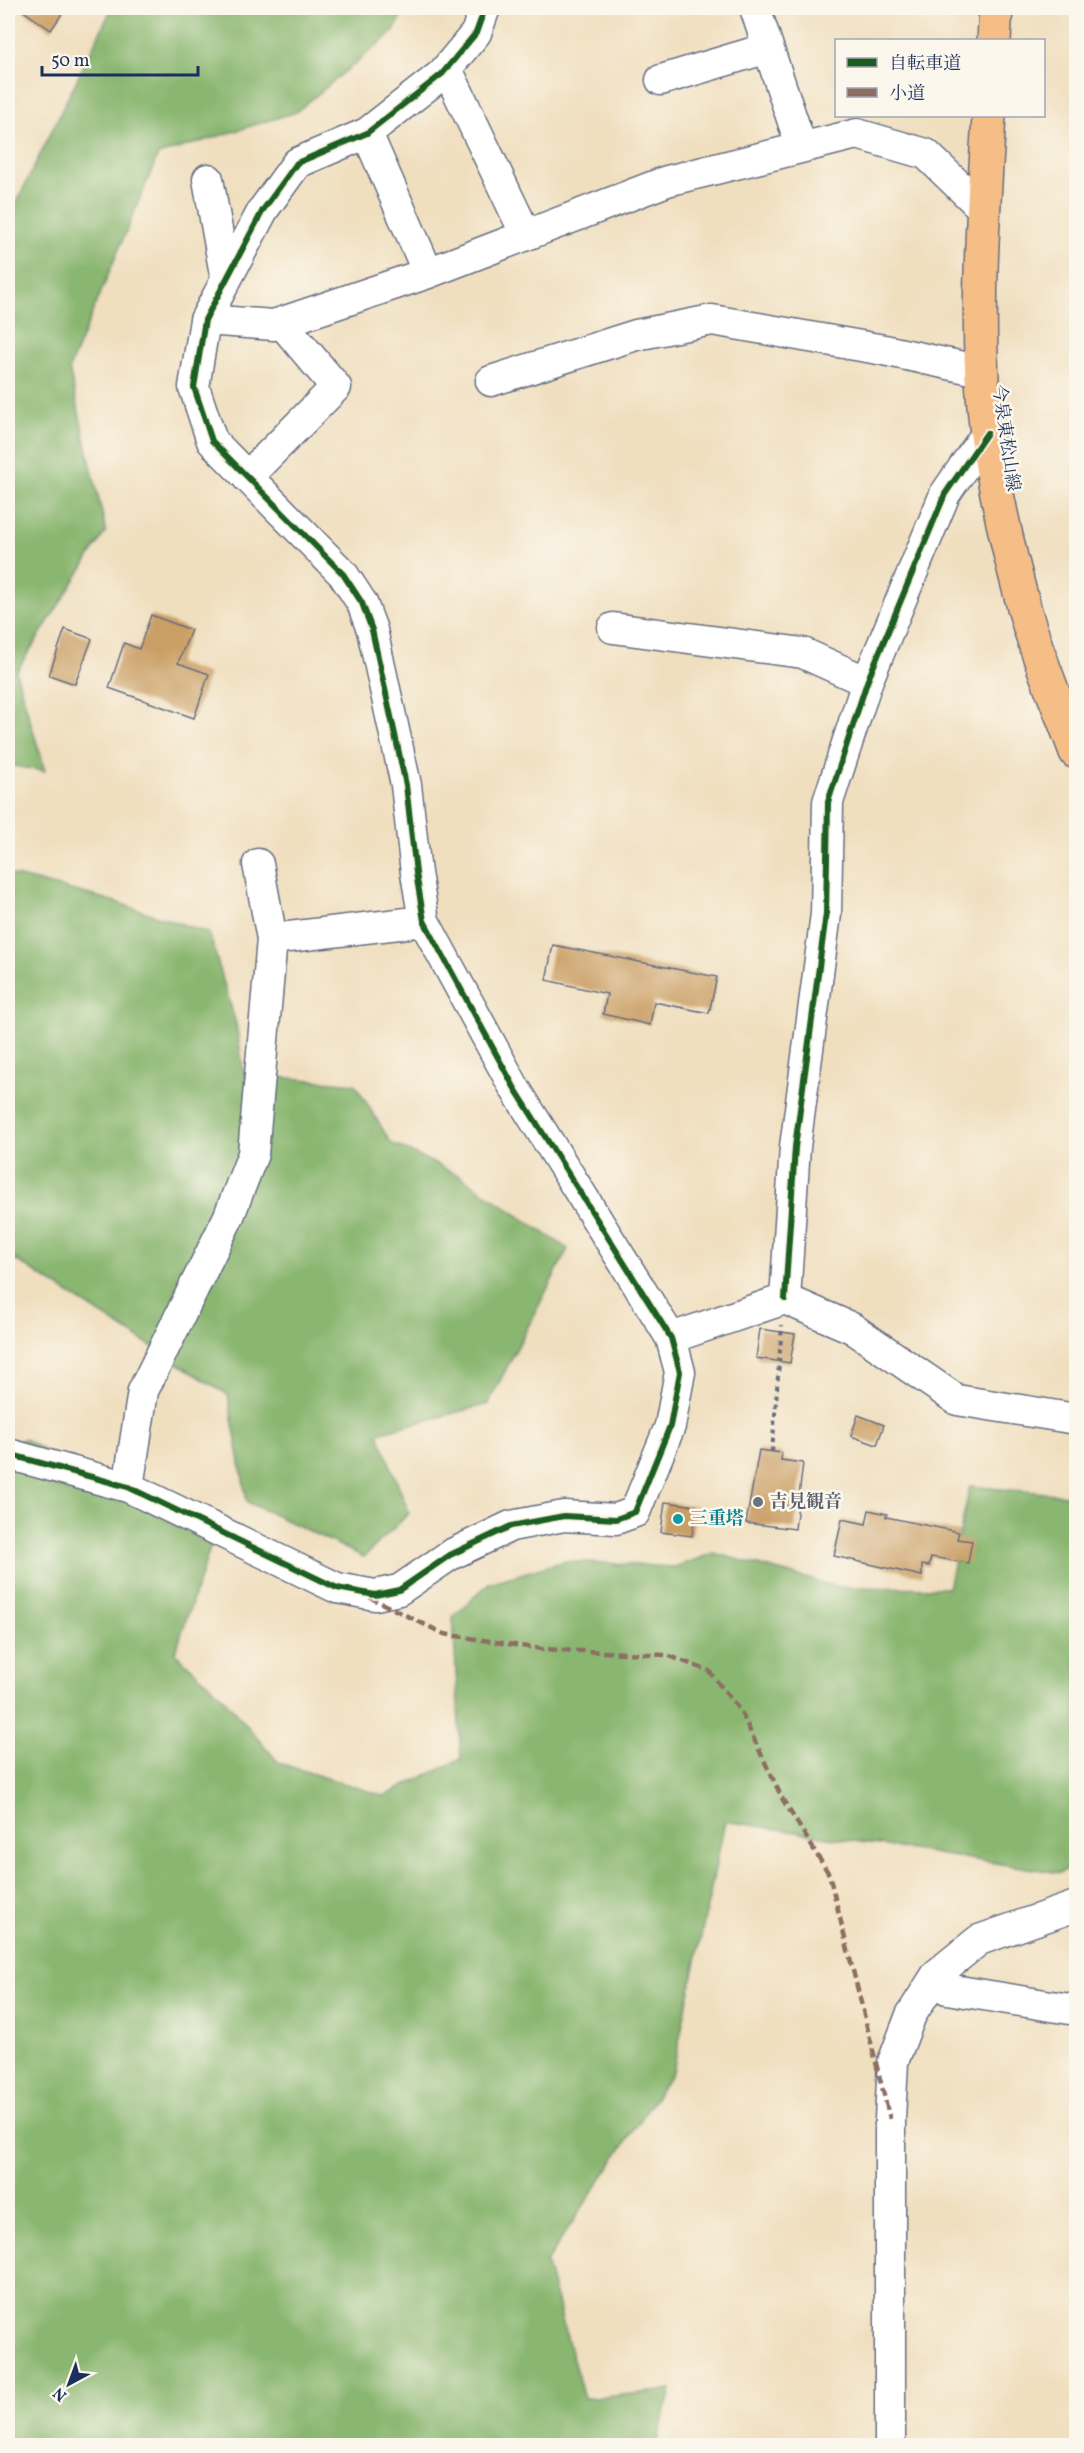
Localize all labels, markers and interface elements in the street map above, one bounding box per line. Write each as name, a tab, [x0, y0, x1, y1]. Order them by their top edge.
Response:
scale bar	[42, 39, 198, 77]
legend	[835, 39, 1045, 117]
text: 50 m	[51, 49, 90, 74]
text: 自転車道	[889, 52, 961, 77]
text: 小道	[889, 82, 925, 107]
street label: 今泉東松山線	[985, 383, 1025, 493]
place label: 吉見観音	[770, 1490, 842, 1515]
marker: 吉見観音	[751, 1495, 765, 1509]
place label: 三重塔	[690, 1507, 744, 1532]
marker: 三重塔	[671, 1512, 685, 1526]
north arrow	[39, 2354, 99, 2414]
text: N	[49, 2381, 72, 2406]

